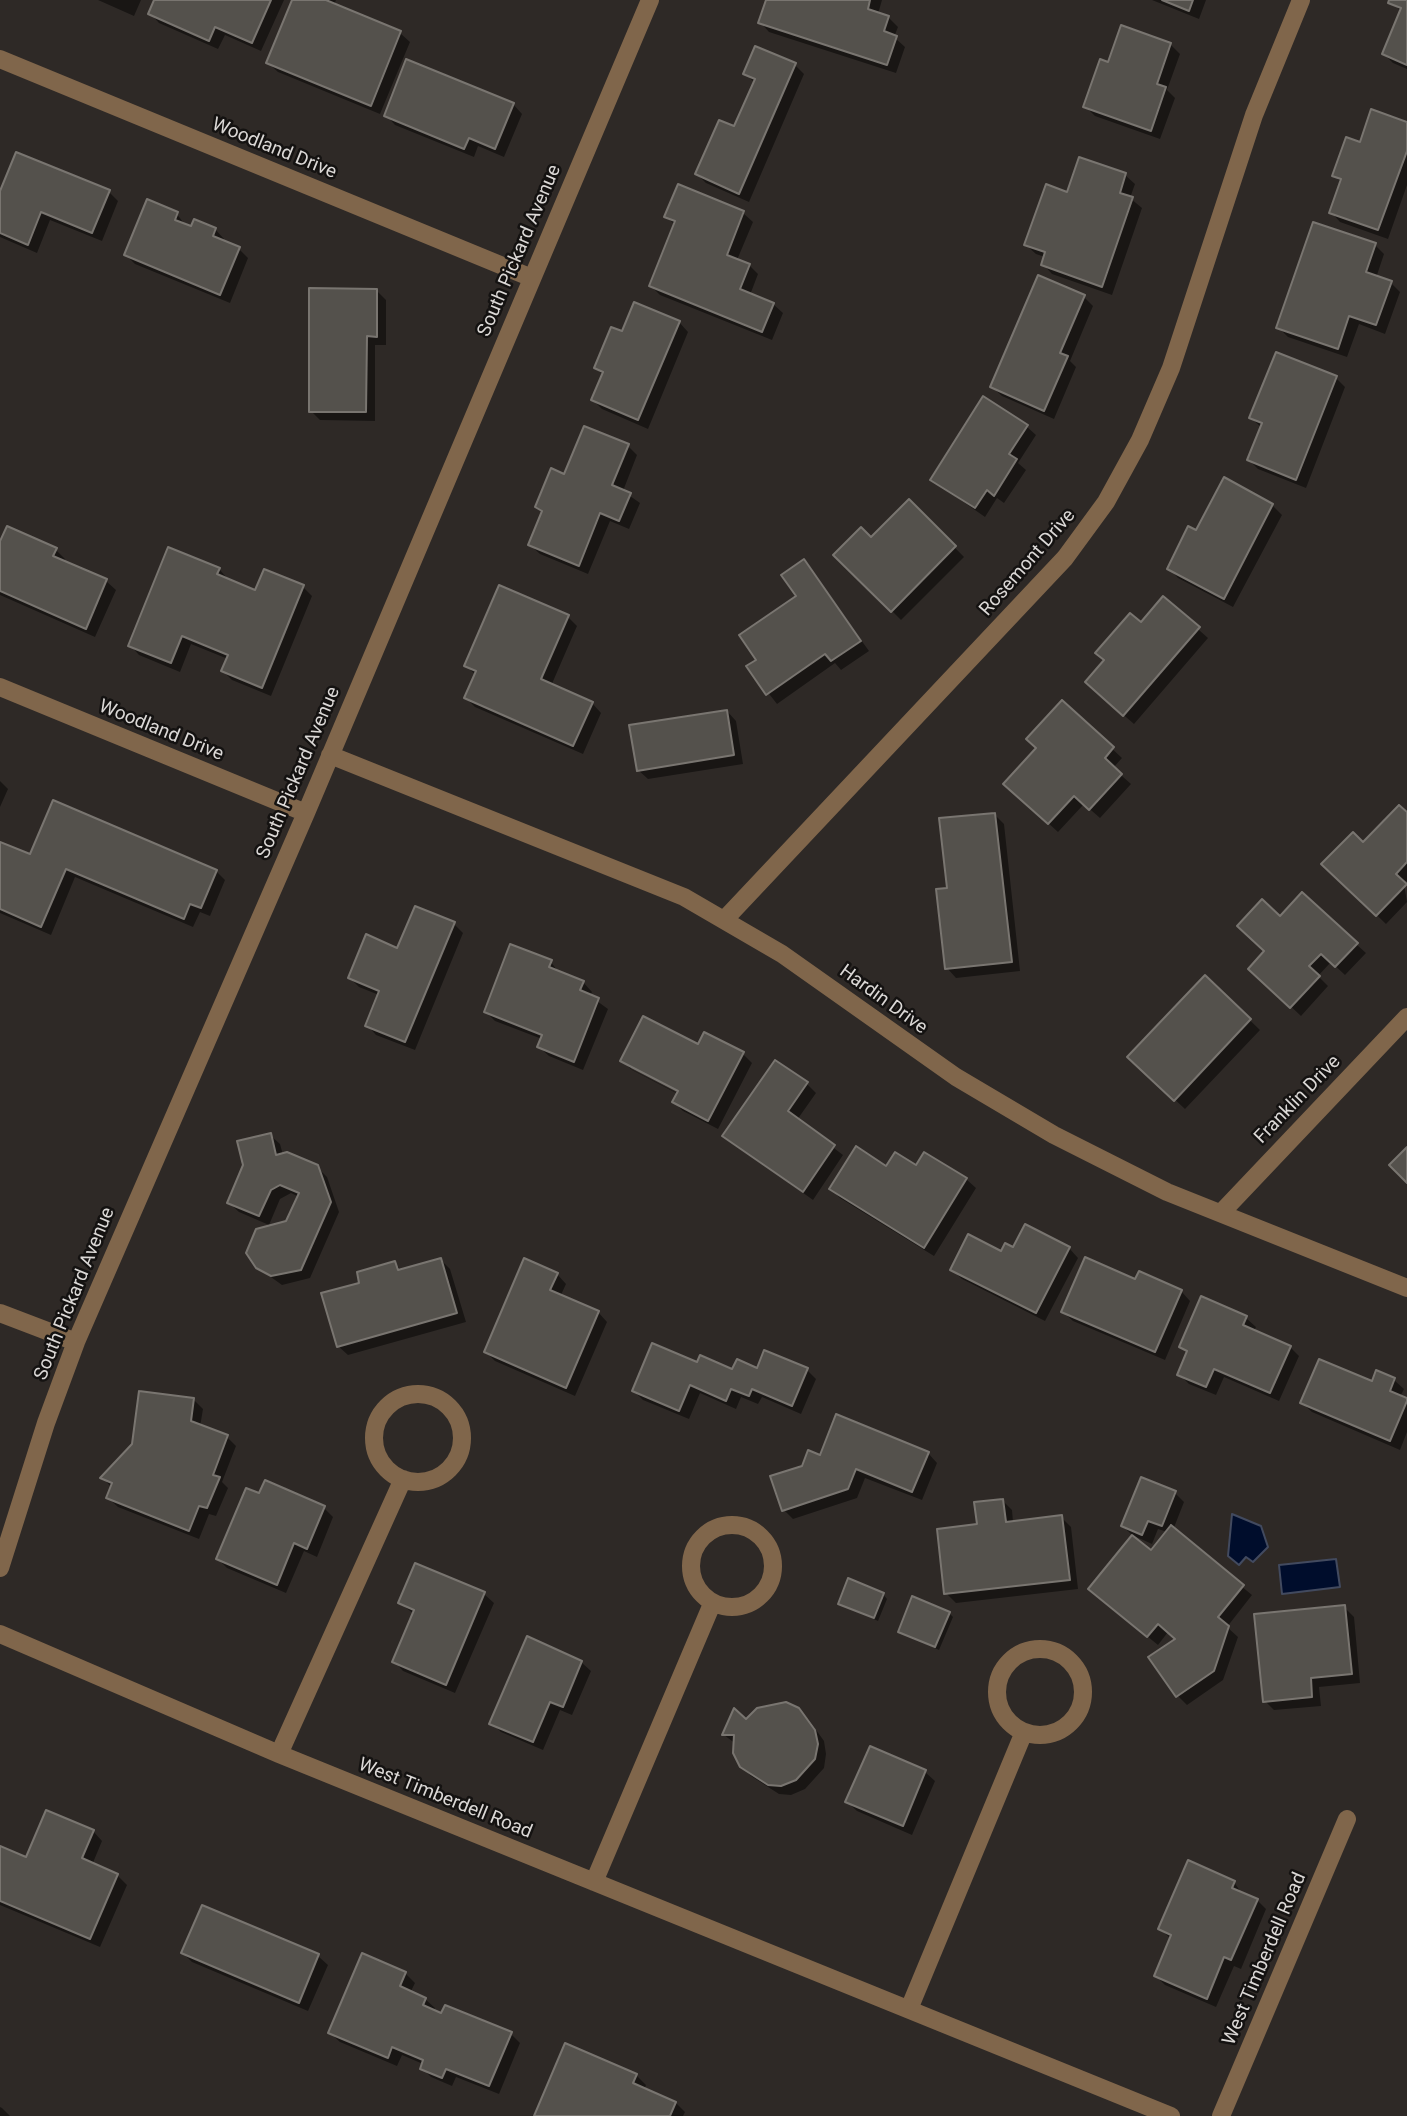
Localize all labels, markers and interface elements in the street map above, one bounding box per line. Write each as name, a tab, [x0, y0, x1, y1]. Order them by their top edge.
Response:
street label: Woodland Drive	[208, 114, 340, 184]
street label: South Pickard Avenue	[473, 162, 567, 340]
street label: Rosemont Drive	[975, 505, 1081, 621]
street label: South Pickard Avenue	[252, 684, 346, 862]
street label: Woodland Drive	[95, 696, 227, 766]
street label: Hardin Drive	[834, 960, 932, 1040]
street label: Franklin Drive	[1250, 1051, 1346, 1149]
street label: South Pickard Avenue	[30, 1204, 120, 1384]
street label: West Timberdell Road	[355, 1754, 535, 1844]
street label: West Timberdell Road	[1218, 1869, 1312, 2049]

